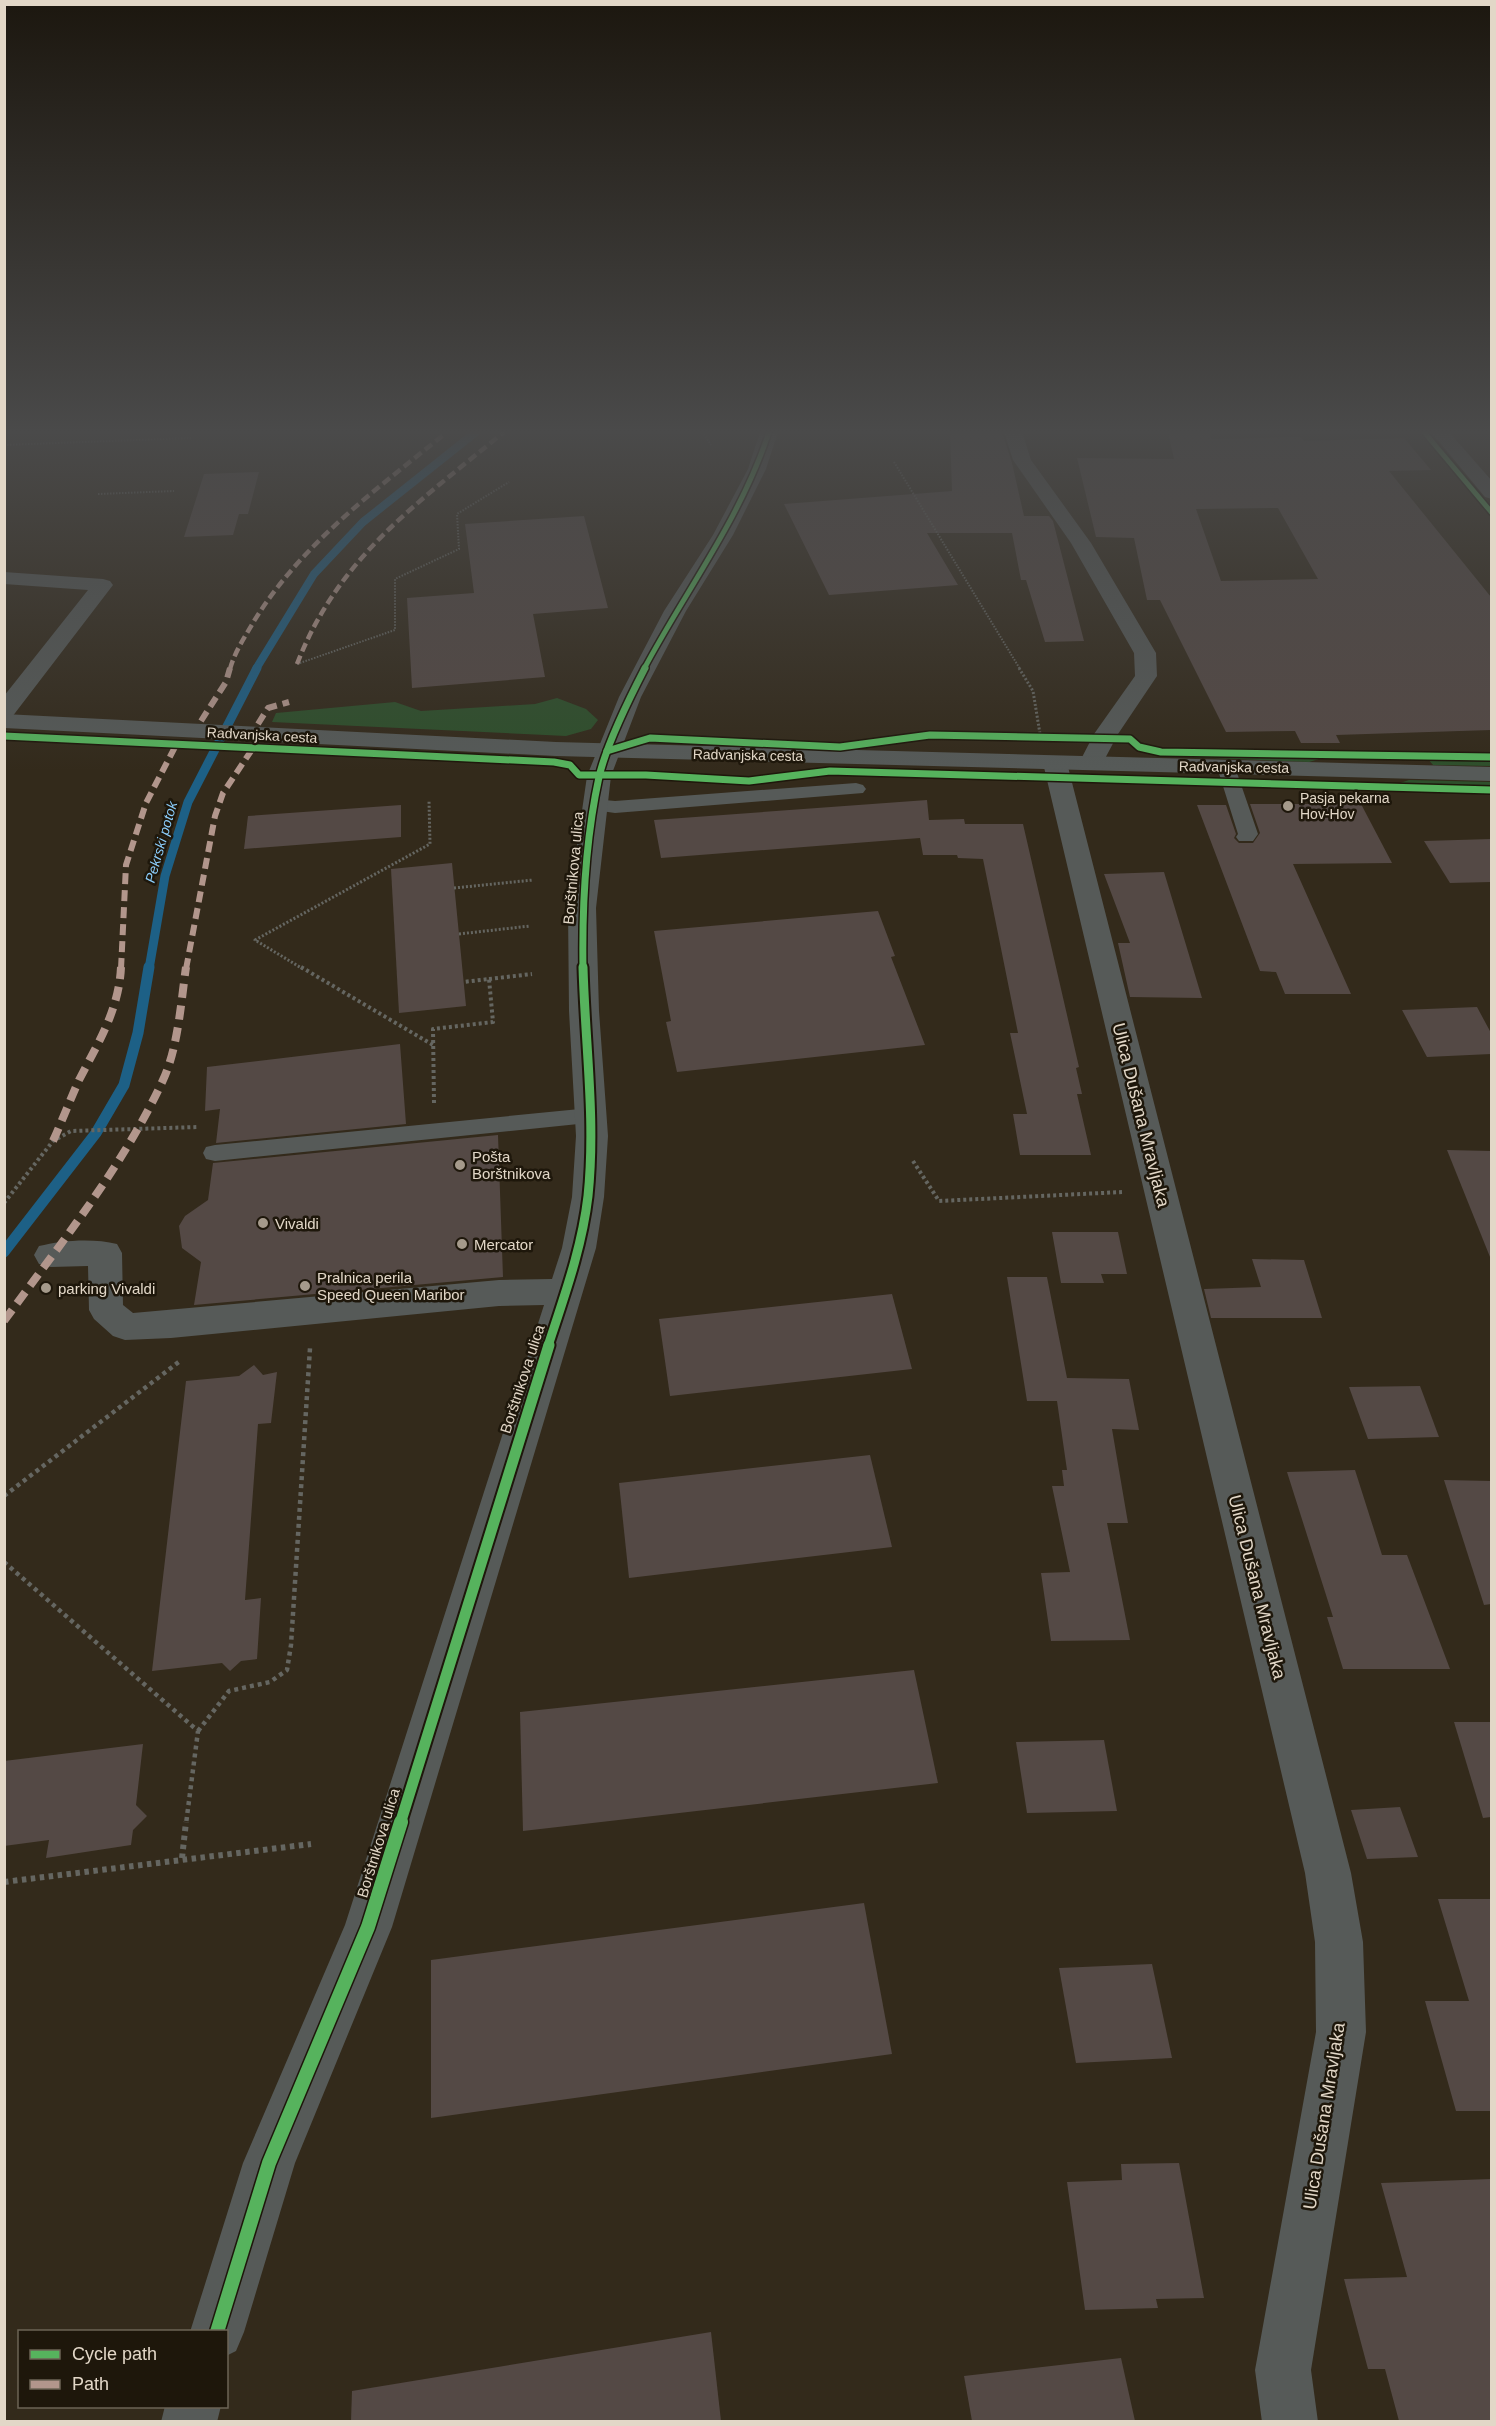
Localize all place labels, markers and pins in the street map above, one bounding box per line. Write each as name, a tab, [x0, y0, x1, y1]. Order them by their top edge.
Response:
place label: Pasja pekarna Hov-Hov	[1300, 790, 1390, 822]
marker: Pasja pekarna Hov-Hov	[1281, 799, 1295, 813]
place label: Pošta Borštnikova	[472, 1148, 551, 1182]
marker: Pošta Borštnikova	[453, 1158, 467, 1172]
place label: Vivaldi	[275, 1215, 319, 1232]
marker: Vivaldi	[256, 1216, 270, 1230]
place label: Mercator	[474, 1236, 533, 1253]
marker: Mercator	[455, 1237, 469, 1251]
place label: Pralnica perila Speed Queen Maribor	[317, 1269, 465, 1303]
marker: Pralnica perila Speed Queen Maribor	[298, 1279, 312, 1293]
place label: parking Vivaldi	[58, 1280, 155, 1297]
marker: parking Vivaldi	[39, 1281, 53, 1295]

